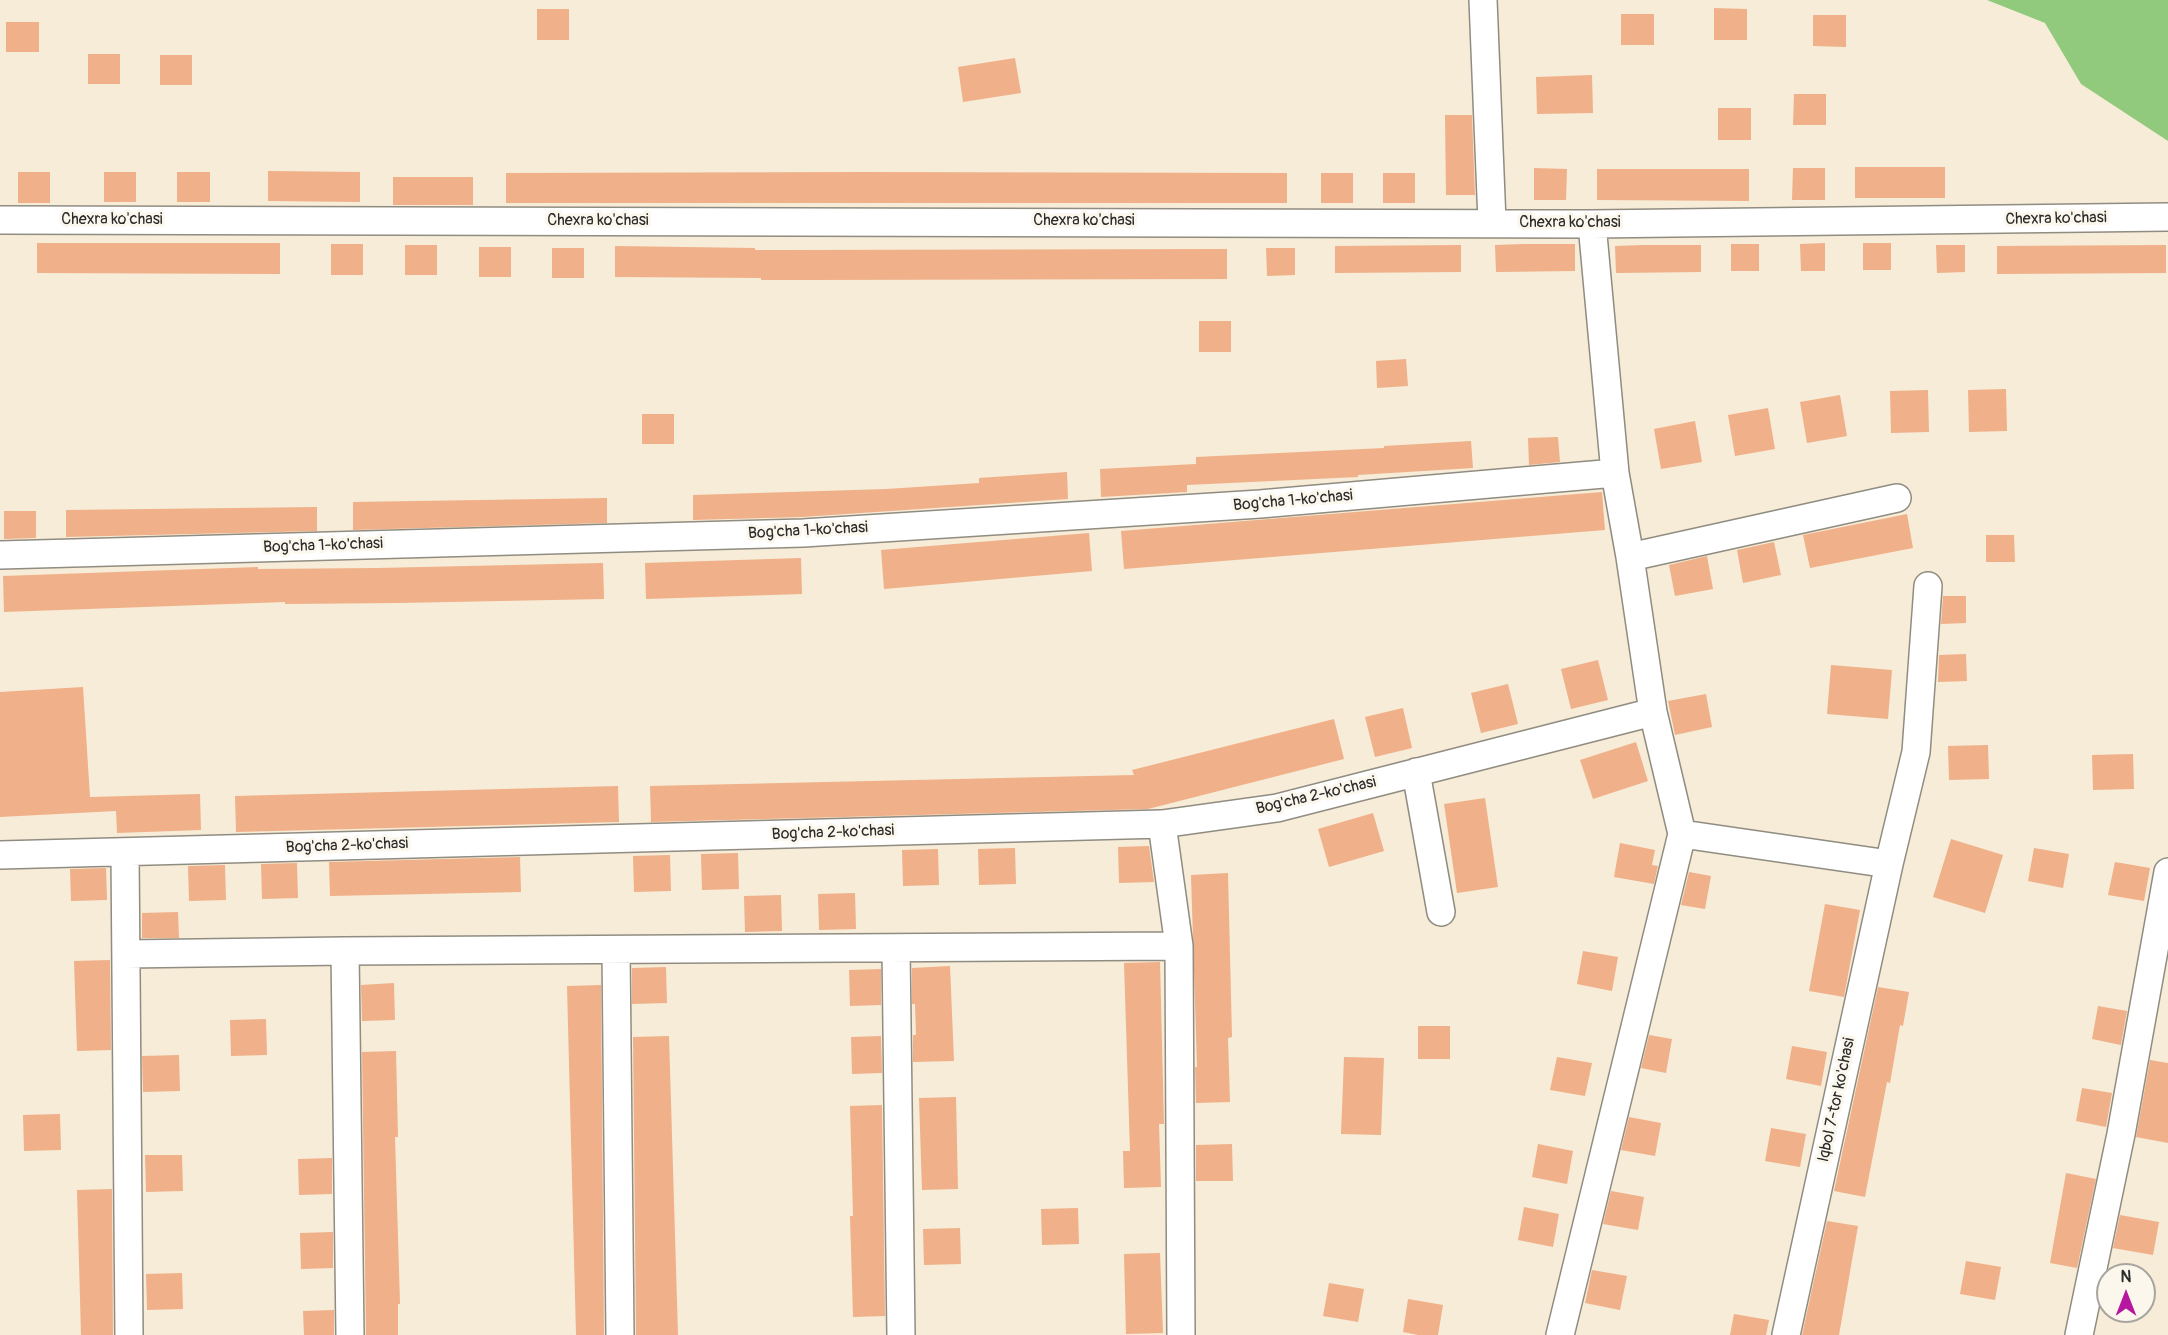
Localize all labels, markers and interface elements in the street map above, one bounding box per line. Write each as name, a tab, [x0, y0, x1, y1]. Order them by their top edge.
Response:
street label: Chexra ko'chasi	[2005, 209, 2107, 229]
street label: Chexra ko'chasi	[61, 210, 163, 230]
street label: Chexra ko'chasi	[547, 211, 649, 231]
street label: Chexra ko'chasi	[1033, 211, 1135, 231]
street label: Chexra ko'chasi	[1519, 213, 1621, 233]
street label: Bog'cha 1-ko'chasi	[1232, 486, 1354, 516]
street label: Bog'cha 1-ko'chasi	[748, 518, 868, 544]
street label: Bog'cha 1-ko'chasi	[263, 534, 383, 558]
street label: Bog'cha 2-ko'chasi	[1254, 773, 1378, 819]
street label: Bog'cha 2-ko'chasi	[771, 821, 895, 845]
street label: Bog'cha 2-ko'chasi	[285, 834, 409, 858]
street label: Iqbol 7-tor ko'chasi	[1814, 1036, 1860, 1164]
north arrow	[2096, 1263, 2156, 1323]
text: N	[2121, 1267, 2131, 1287]

